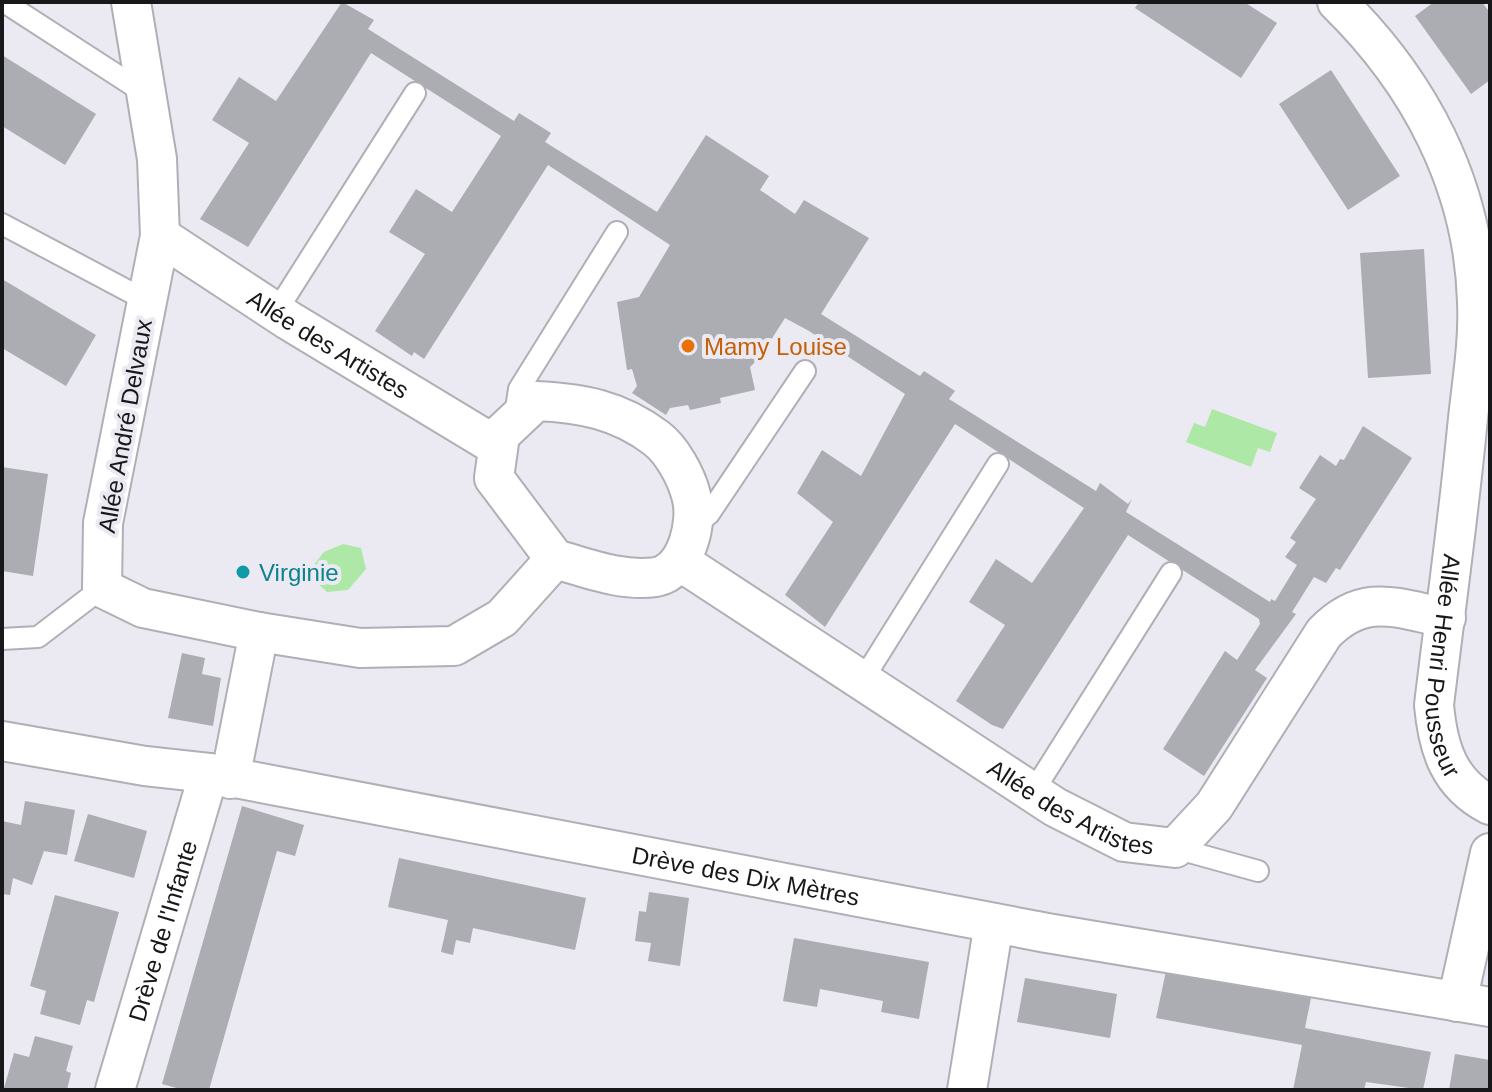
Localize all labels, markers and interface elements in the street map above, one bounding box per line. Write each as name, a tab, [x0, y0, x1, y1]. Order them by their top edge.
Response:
street label: Allée des Artistes	[243, 284, 414, 403]
street label: Allée André Delvaux	[93, 317, 157, 535]
place label: Mamy Louise	[704, 333, 847, 360]
marker: Mamy Louise	[679, 337, 697, 355]
street label: Allée Henri Pousseur	[1420, 553, 1466, 782]
place label: Virginie	[259, 559, 339, 586]
marker: Virginie	[234, 563, 252, 581]
street label: Allée des Artistes	[983, 753, 1155, 859]
street label: Drève de l'Infante	[123, 837, 202, 1025]
street label: Drève des Dix Mètres	[630, 841, 862, 910]

